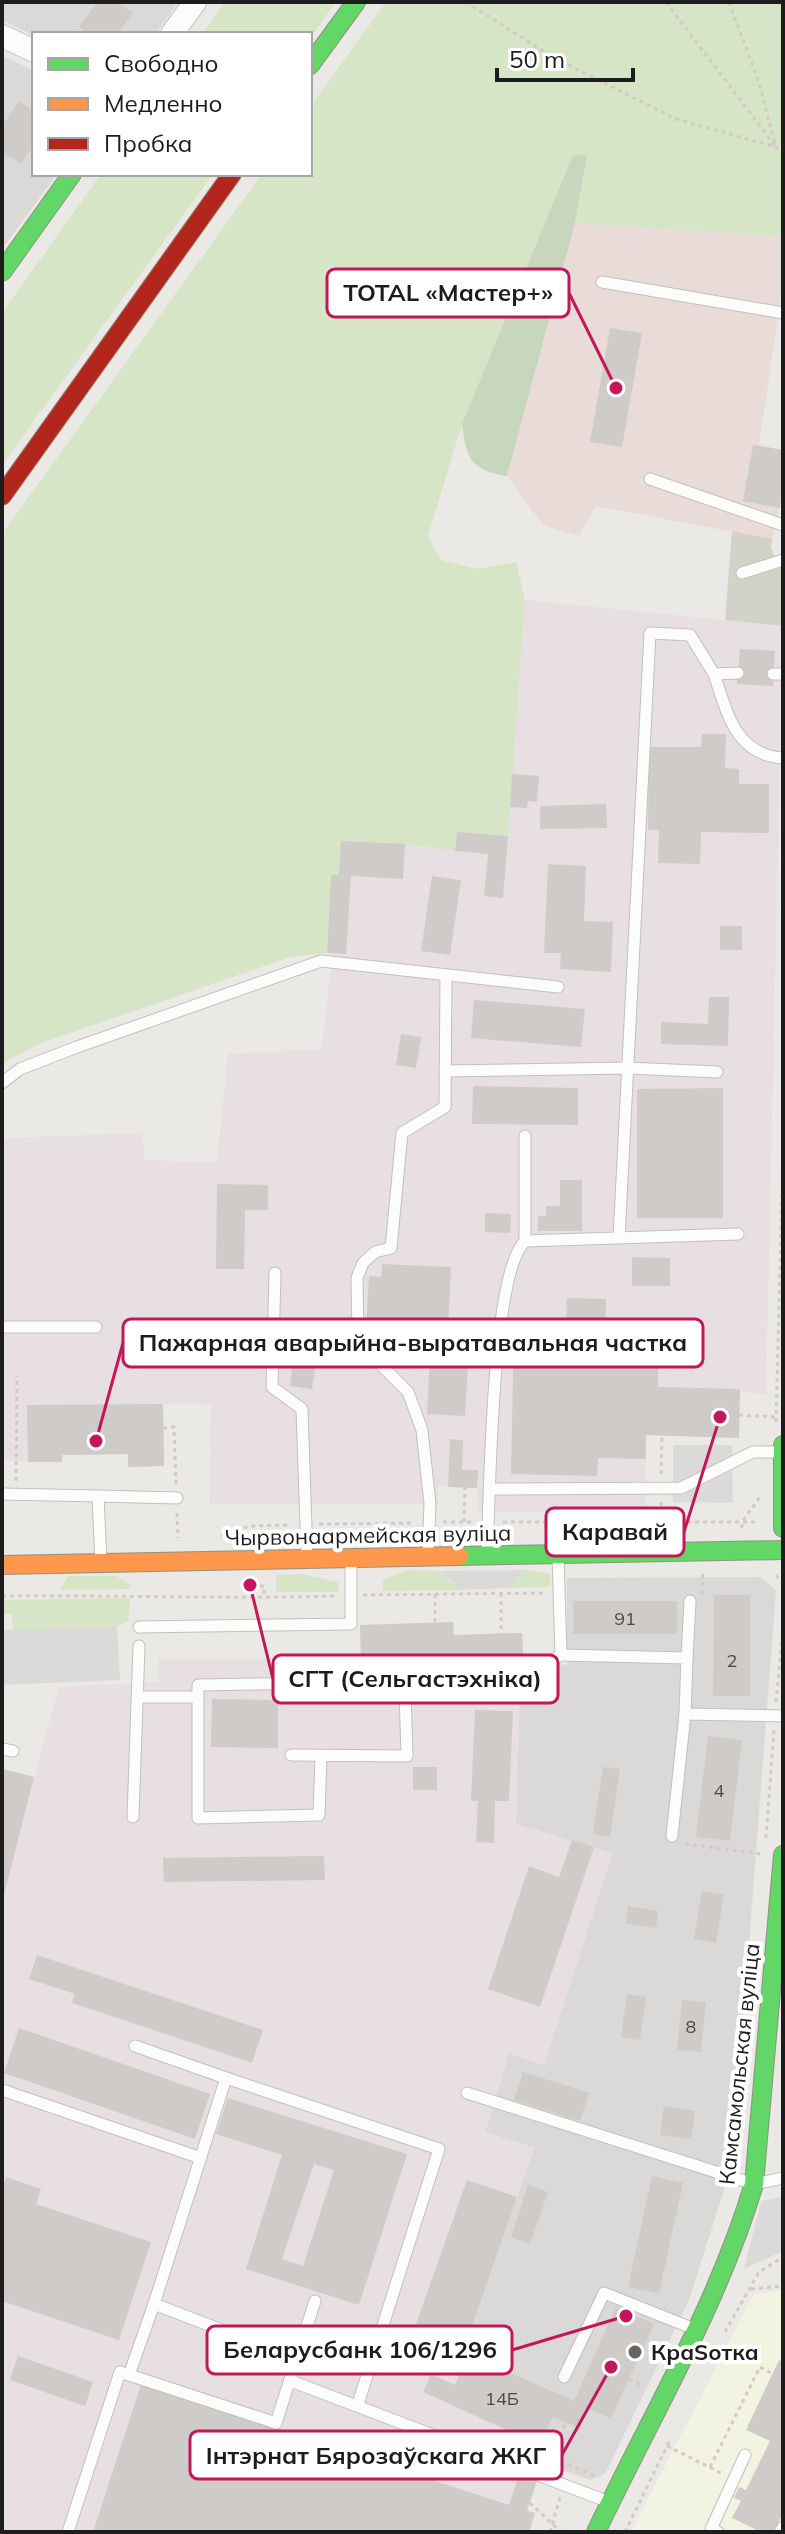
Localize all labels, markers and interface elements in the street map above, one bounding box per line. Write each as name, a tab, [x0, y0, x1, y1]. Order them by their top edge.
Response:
legend	[32, 32, 312, 176]
scale bar	[497, 32, 633, 82]
text: 50 m	[509, 44, 565, 74]
text: Свободно	[104, 48, 219, 78]
text: Медленно	[104, 88, 223, 118]
text: Пробка	[104, 128, 192, 158]
callout: TOTAL «Мастер+»	[327, 269, 569, 317]
text: TOTAL «Мастер+»	[343, 277, 553, 307]
callout: Пажарная аварыйна-выратавальная частка	[123, 1319, 703, 1367]
text: Пажарная аварыйна-выратавальная частка	[139, 1327, 687, 1357]
callout: Каравай	[546, 1508, 684, 1556]
text: Каравай	[562, 1516, 668, 1546]
street label: Чырвонаармейская вуліца	[225, 1519, 511, 1551]
house number: 91	[614, 1607, 636, 1630]
house number: 2	[727, 1649, 737, 1672]
callout: СГТ (Сельгастэхніка)	[273, 1655, 558, 1703]
text: СГТ (Сельгастэхніка)	[288, 1663, 542, 1693]
house number: 4	[714, 1779, 725, 1802]
street label: Камсамольская вуліца	[712, 1942, 766, 2186]
house number: 8	[686, 2015, 696, 2038]
callout: Беларусбанк 106/1296	[207, 2326, 512, 2374]
text: Беларусбанк 106/1296	[223, 2334, 497, 2364]
place label: КраSотка	[651, 2338, 759, 2366]
marker: КраSотка	[626, 2343, 644, 2361]
house number: 14Б	[485, 2387, 519, 2410]
callout: Інтэрнат Бярозаўскага ЖКГ	[190, 2431, 562, 2479]
text: Інтэрнат Бярозаўскага ЖКГ	[206, 2440, 546, 2470]

